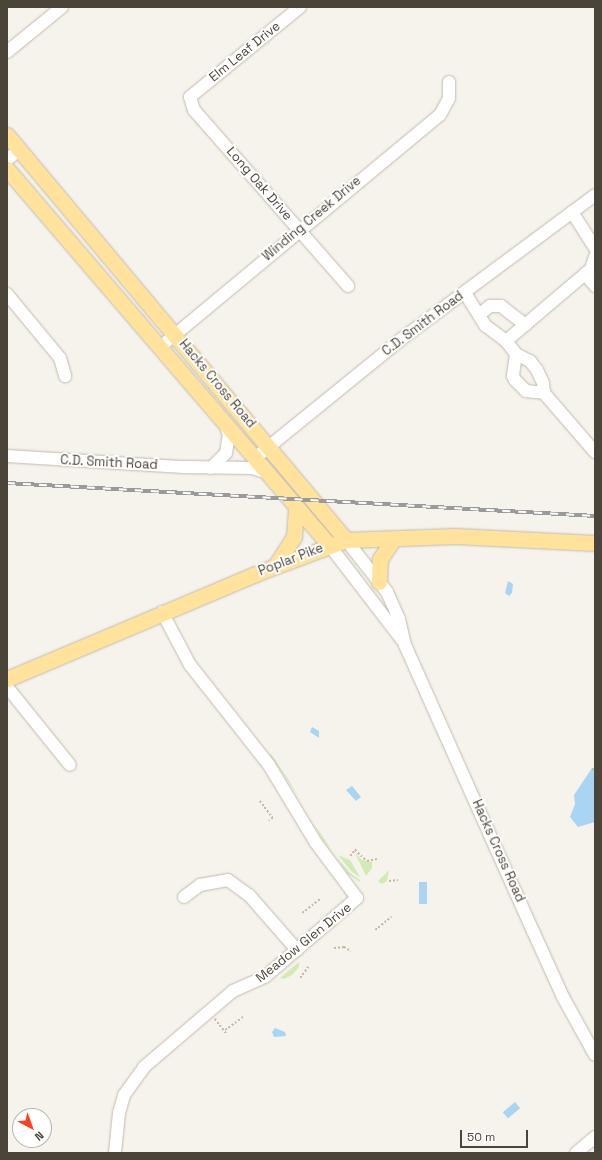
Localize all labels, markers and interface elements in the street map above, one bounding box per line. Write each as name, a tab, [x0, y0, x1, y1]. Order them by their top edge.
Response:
street label: Elm Leaf Drive	[206, 19, 284, 85]
street label: Long Oak Drive	[223, 144, 295, 224]
street label: Winding Creek Drive	[260, 173, 364, 265]
street label: C.D. Smith Road	[379, 288, 467, 360]
street label: Hacks Cross Road	[175, 337, 259, 431]
street label: C.D. Smith Road	[60, 453, 158, 473]
street label: Poplar Pike	[256, 540, 326, 580]
street label: Hacks Cross Road	[468, 797, 528, 905]
street label: Meadow Glen Drive	[253, 900, 355, 986]
north arrow	[12, 1108, 52, 1148]
scale bar	[462, 1122, 530, 1148]
text: N	[32, 1129, 47, 1144]
text: 50 m	[467, 1129, 495, 1145]

